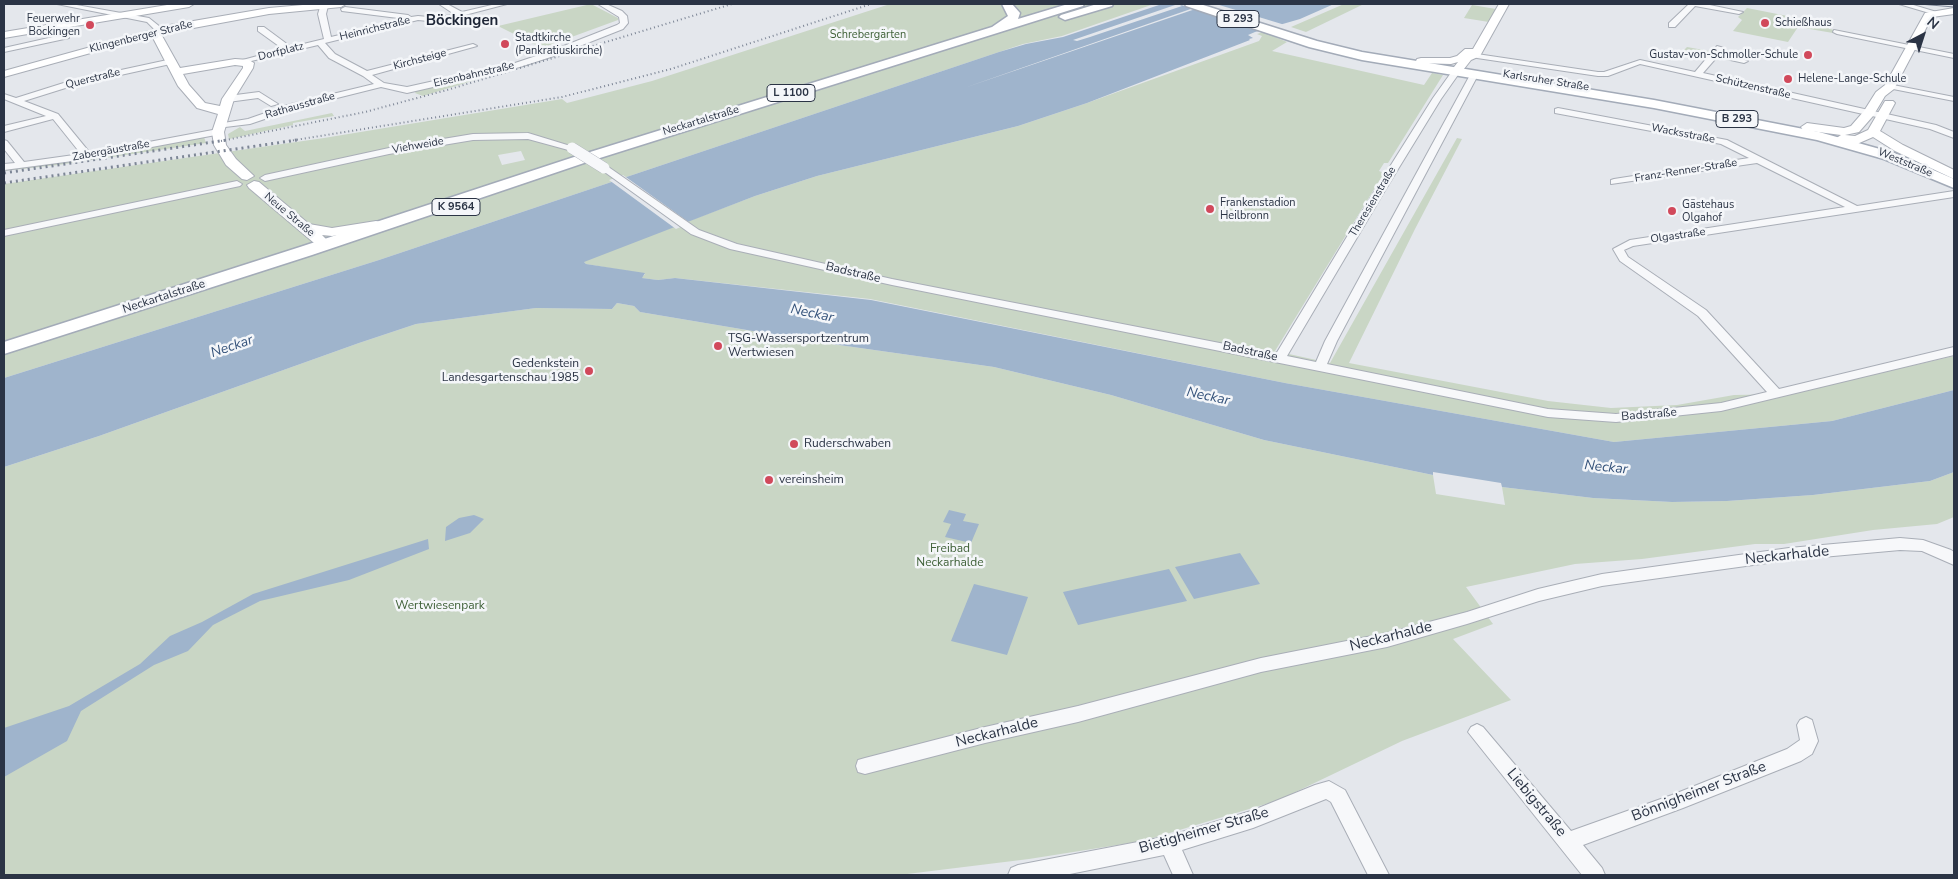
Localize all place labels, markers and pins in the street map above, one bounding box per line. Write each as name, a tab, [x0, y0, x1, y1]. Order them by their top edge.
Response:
place label: Feuerwehr Böckingen	[27, 12, 80, 38]
place label: Schießhaus	[1775, 16, 1832, 30]
marker: Schießhaus	[1759, 17, 1771, 29]
marker: Feuerwehr Böckingen	[84, 19, 96, 31]
place label: Stadtkirche (Pankratiuskirche)	[515, 31, 603, 57]
marker: Stadtkirche (Pankratiuskirche)	[499, 38, 511, 50]
place label: Gustav-von-Schmoller-Schule	[1649, 48, 1798, 62]
marker: Gustav-von-Schmoller-Schule	[1802, 49, 1814, 61]
place label: Helene-Lange-Schule	[1798, 72, 1906, 86]
marker: Helene-Lange-Schule	[1782, 73, 1794, 85]
place label: Frankenstadion Heilbronn	[1220, 196, 1296, 222]
place label: Gästehaus Olgahof	[1682, 198, 1734, 224]
marker: Frankenstadion Heilbronn	[1204, 203, 1216, 215]
marker: Gästehaus Olgahof	[1666, 205, 1678, 217]
place label: TSG-Wassersportzentrum Wertwiesen	[728, 332, 869, 360]
marker: TSG-Wassersportzentrum Wertwiesen	[712, 340, 724, 352]
place label: Gedenkstein Landesgartenschau 1985	[442, 357, 579, 385]
marker: Gedenkstein Landesgartenschau 1985	[583, 365, 595, 377]
place label: Ruderschwaben	[804, 437, 891, 451]
marker: Ruderschwaben	[788, 438, 800, 450]
place label: vereinsheim	[779, 473, 844, 487]
marker: vereinsheim	[763, 474, 775, 486]

